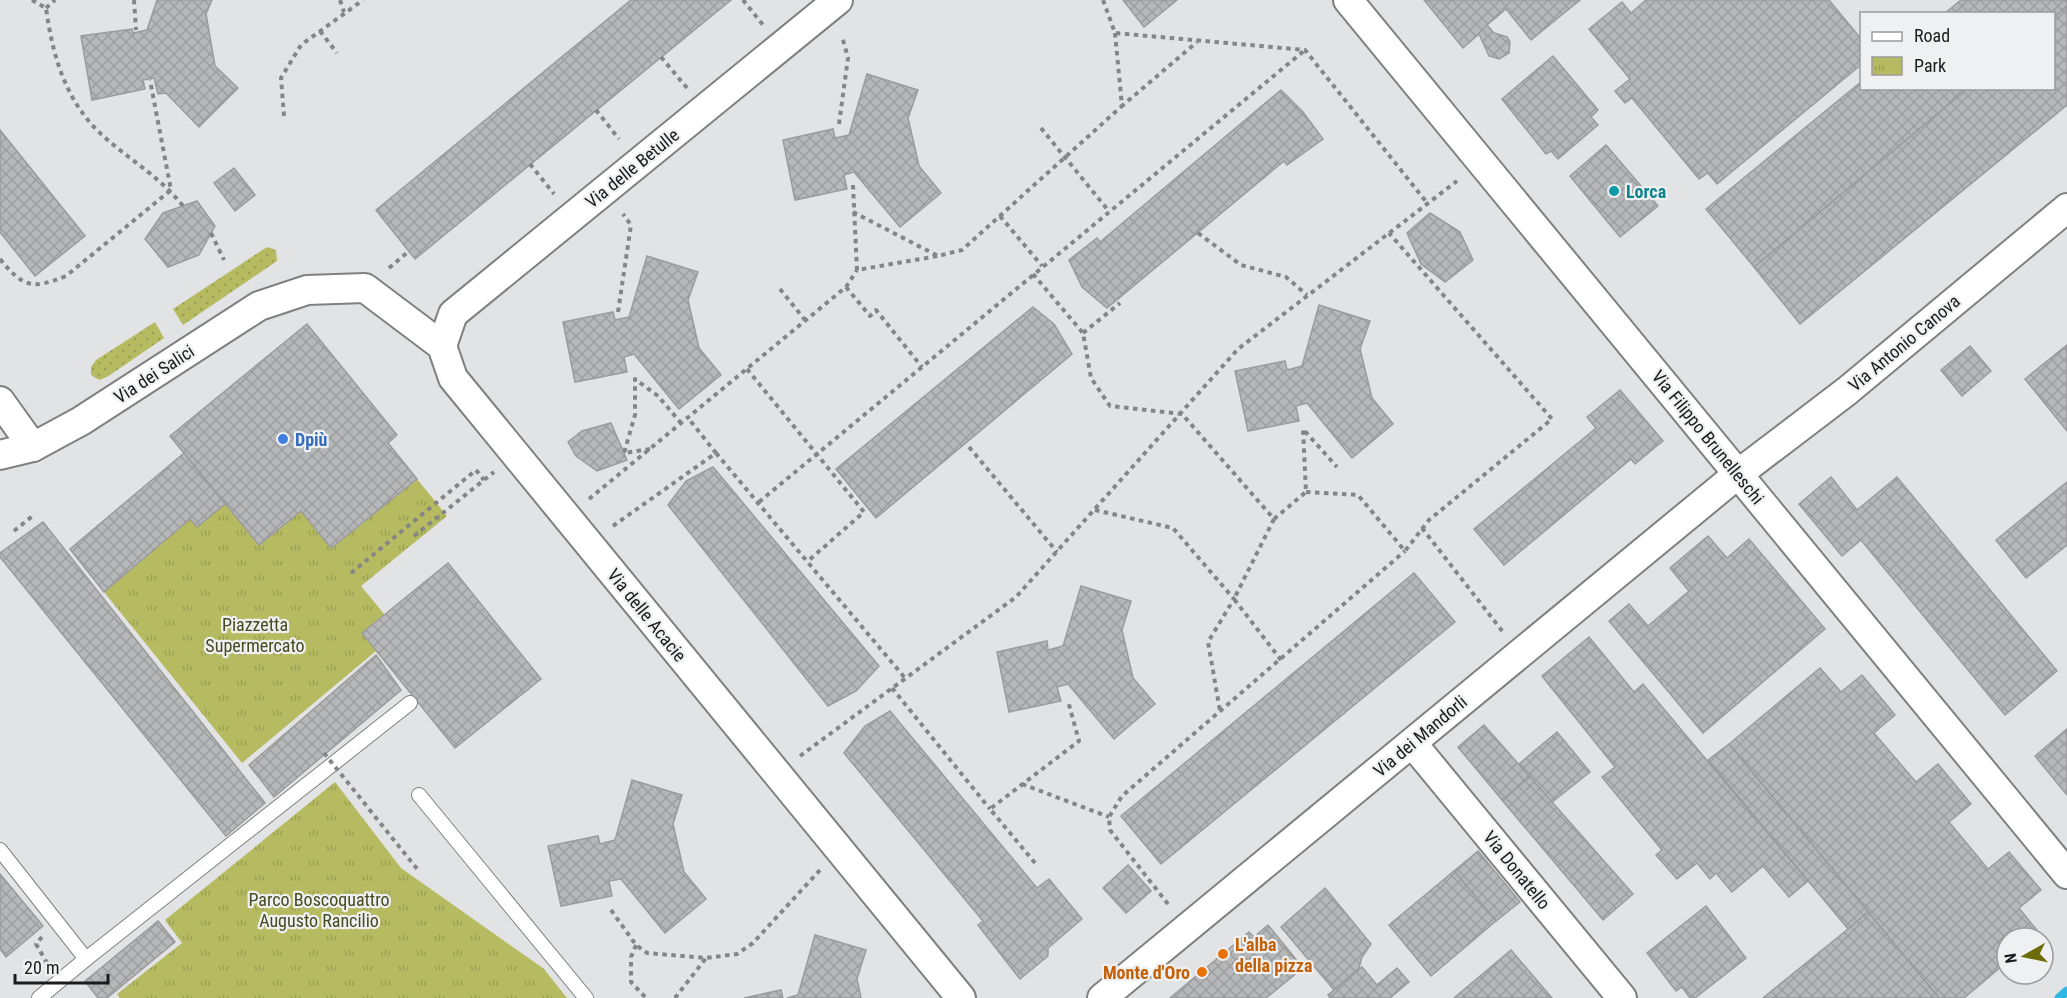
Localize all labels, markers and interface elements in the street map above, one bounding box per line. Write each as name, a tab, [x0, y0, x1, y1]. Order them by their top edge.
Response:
legend	[1860, 12, 2055, 90]
text: Road	[1914, 25, 1950, 46]
text: Park	[1914, 55, 1946, 76]
street label: Via delle Betulle	[581, 124, 683, 212]
place label: Lorca	[1626, 181, 1666, 202]
marker: Lorca	[1607, 184, 1621, 198]
street label: Via Antonio Canova	[1844, 290, 1964, 396]
street label: Via dei Salici	[110, 340, 198, 408]
street label: Via Filippo Brunelleschi	[1648, 366, 1768, 508]
place label: Dpiù	[295, 429, 327, 450]
marker: Dpiù	[276, 432, 290, 446]
street label: Via delle Acacie	[603, 564, 691, 666]
park label: Piazzetta Supermercato	[205, 614, 305, 656]
street label: Via dei Mandorli	[1369, 691, 1471, 781]
street label: Via Donatello	[1479, 827, 1555, 913]
park label: Parco Boscoquattro Augusto Rancilio	[248, 889, 390, 931]
north arrow	[1995, 926, 2055, 986]
place label: L'alba della pizza	[1235, 934, 1312, 976]
scale bar	[15, 947, 108, 985]
marker: L'alba della pizza	[1216, 947, 1230, 961]
text: N	[2001, 952, 2021, 965]
text: 20 m	[24, 957, 59, 978]
place label: Monte d'Oro	[1103, 962, 1190, 983]
marker: Monte d'Oro	[1195, 965, 1209, 979]

